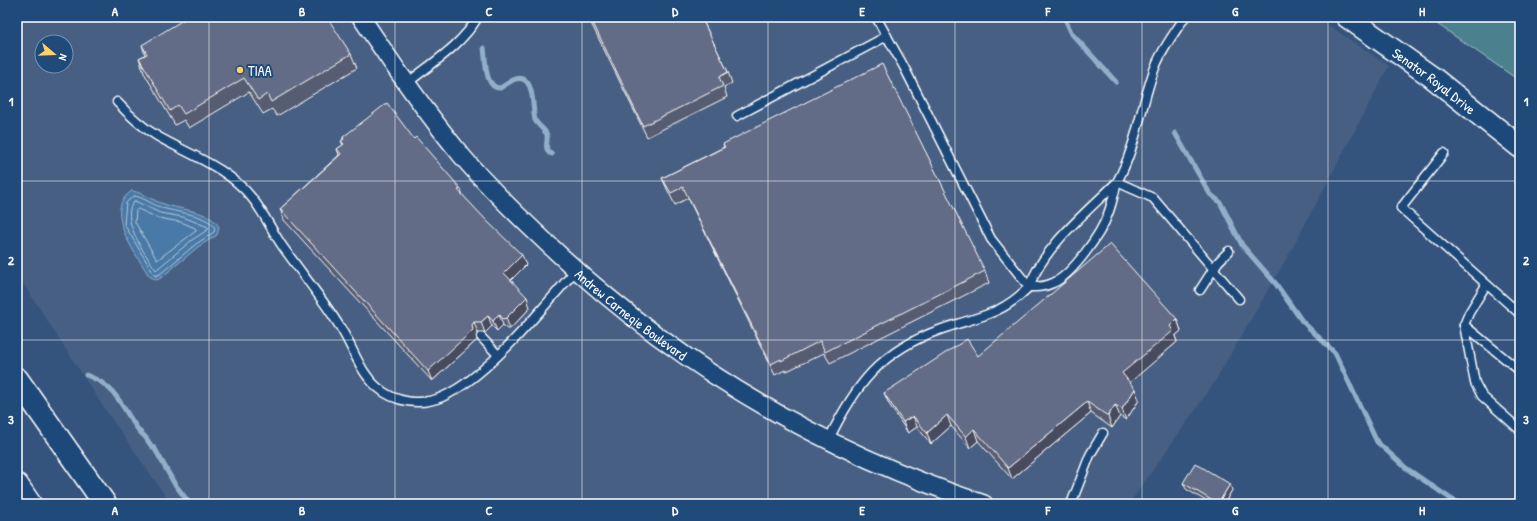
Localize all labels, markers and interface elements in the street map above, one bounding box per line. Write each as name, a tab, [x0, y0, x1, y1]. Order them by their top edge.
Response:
text: A	[112, 2, 119, 20]
text: B	[299, 2, 306, 20]
text: C	[485, 2, 493, 20]
text: D	[672, 2, 679, 20]
text: E	[859, 2, 865, 20]
text: F	[1045, 2, 1052, 20]
text: G	[1232, 2, 1239, 20]
text: H	[1419, 2, 1425, 20]
north arrow	[34, 34, 74, 74]
street label: Senator Royal Drive	[1389, 43, 1480, 118]
text: N	[56, 52, 71, 62]
place label: TIAA	[248, 61, 272, 80]
marker: TIAA	[235, 65, 245, 75]
text: 1	[9, 92, 14, 110]
text: 1	[1524, 92, 1529, 110]
text: 2	[8, 251, 15, 269]
text: 2	[1523, 251, 1530, 269]
street label: Andrew Carnegie Boulevard	[571, 264, 692, 364]
text: 3	[8, 410, 14, 428]
text: 3	[1523, 410, 1529, 428]
text: A	[112, 501, 119, 519]
text: B	[299, 501, 306, 519]
text: C	[485, 501, 493, 519]
text: D	[672, 501, 679, 519]
text: E	[859, 501, 865, 519]
text: F	[1045, 501, 1052, 519]
text: G	[1232, 501, 1239, 519]
text: H	[1419, 501, 1425, 519]

